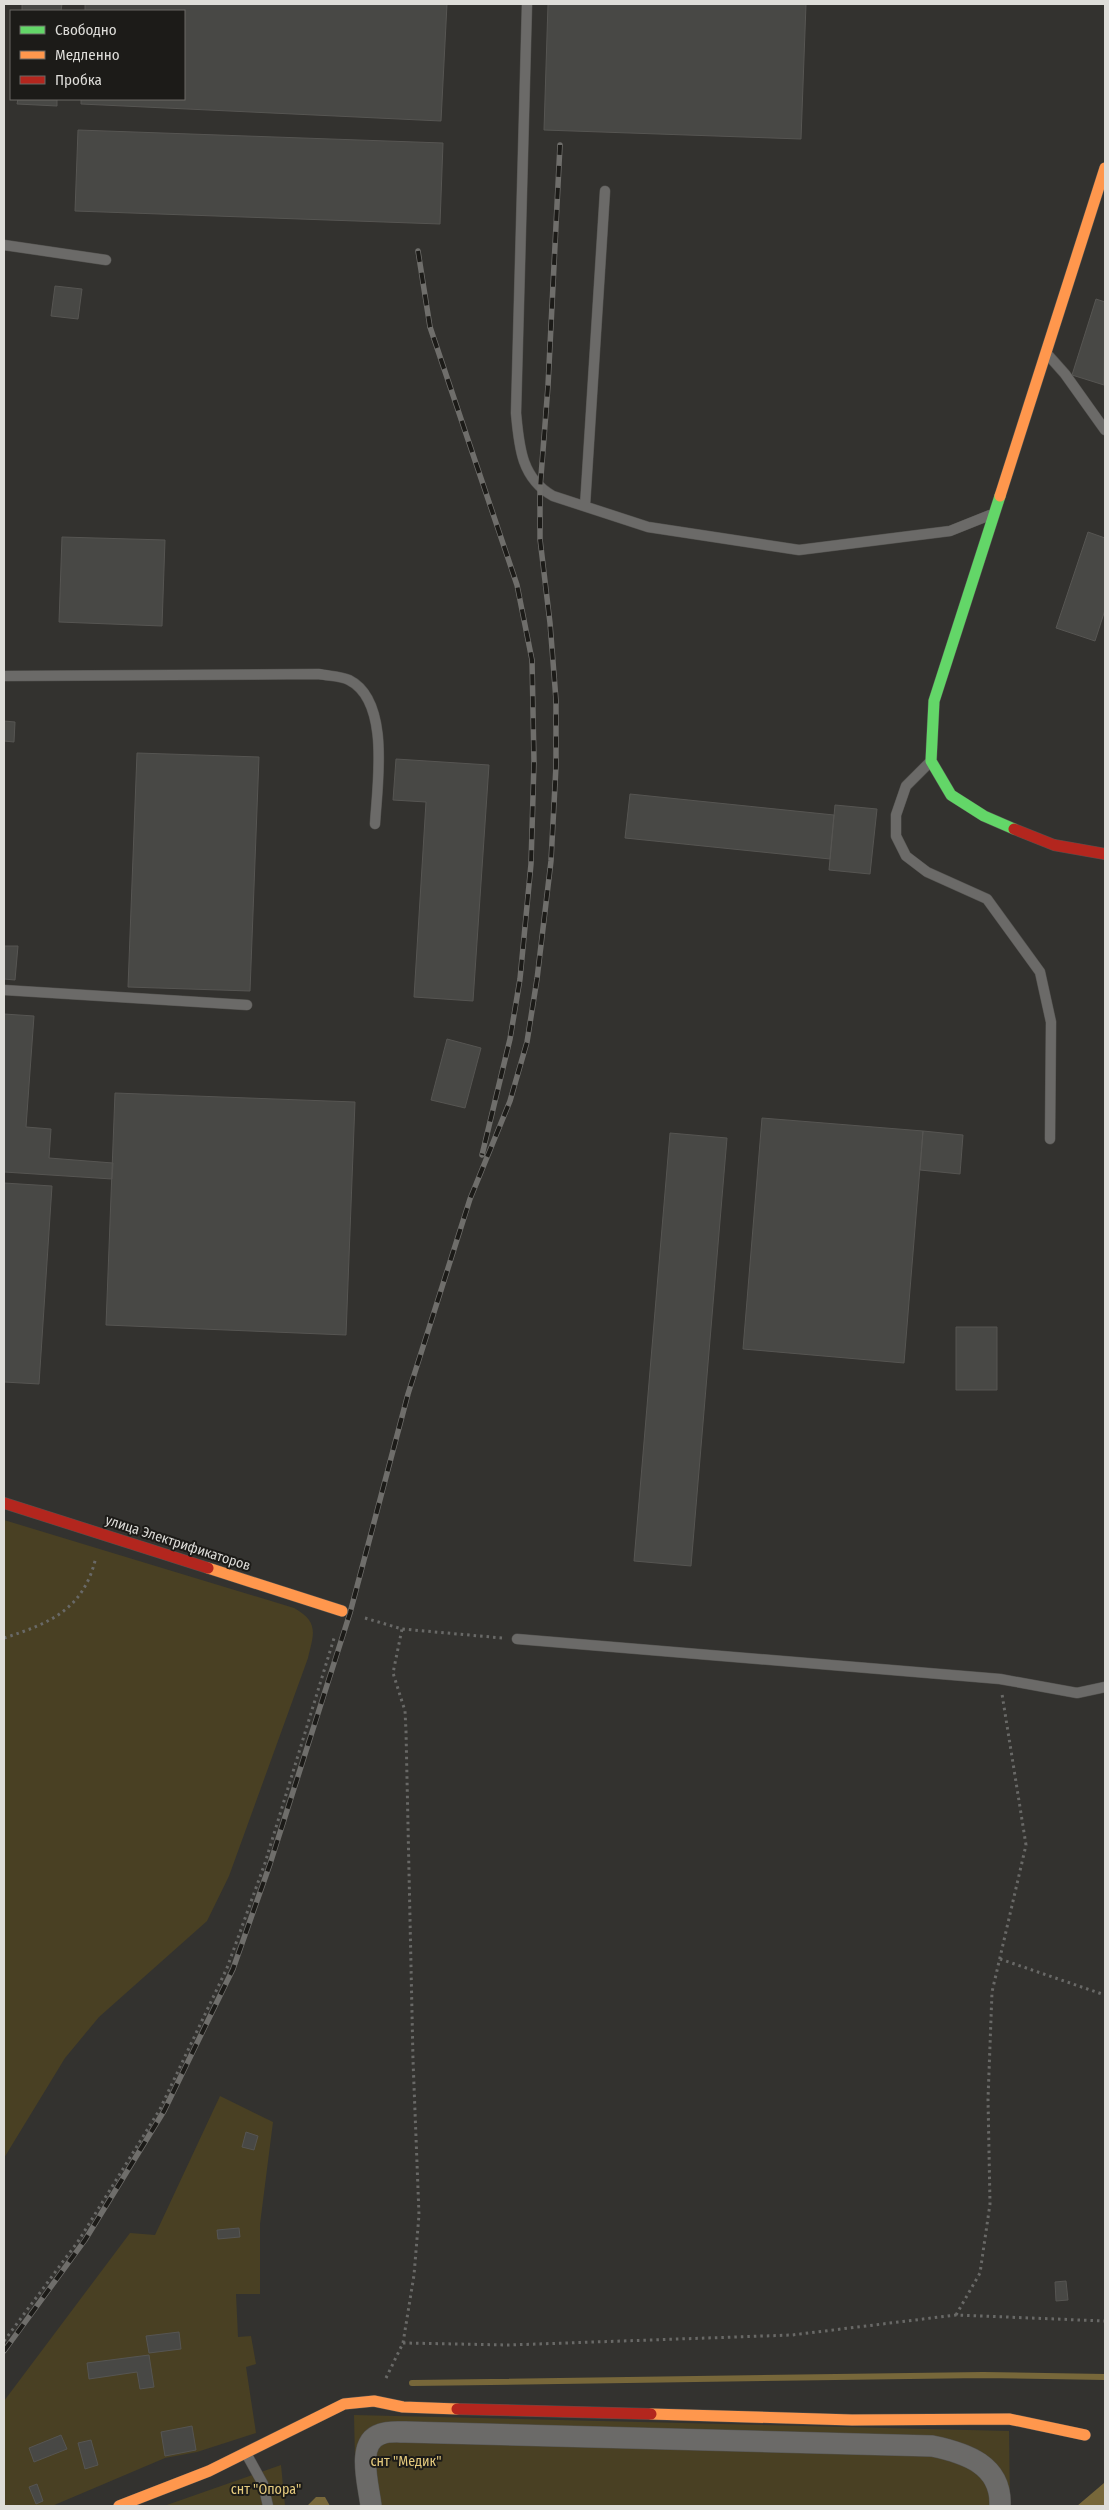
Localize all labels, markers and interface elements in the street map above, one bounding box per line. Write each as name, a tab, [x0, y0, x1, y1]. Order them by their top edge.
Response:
legend	[10, 10, 185, 100]
text: Свободно	[55, 21, 117, 39]
text: Медленно	[55, 46, 120, 64]
text: Пробка	[55, 71, 102, 89]
street label: улица Электрификаторов	[103, 1511, 253, 1575]
park label: снт "Медик"	[371, 2453, 441, 2470]
park label: снт "Опора"	[231, 2481, 301, 2498]

